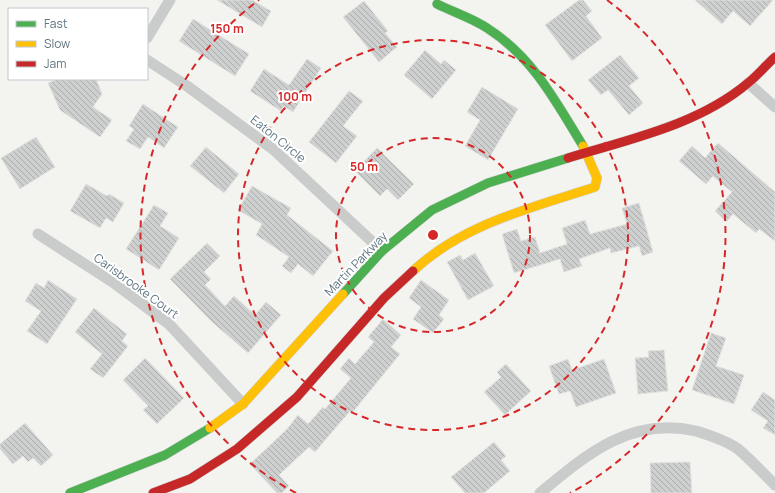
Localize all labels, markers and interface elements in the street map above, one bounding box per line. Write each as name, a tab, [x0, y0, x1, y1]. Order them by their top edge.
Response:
legend	[8, 8, 148, 80]
text: Fast	[44, 15, 68, 32]
text: 150 m	[210, 20, 244, 37]
text: Slow	[44, 35, 70, 52]
text: Jam	[44, 55, 66, 72]
text: 100 m	[278, 88, 312, 105]
street label: Eaton Circle	[247, 111, 310, 166]
text: 50 m	[350, 158, 378, 175]
street label: Martin Parkway	[320, 227, 391, 300]
centre of rings	[426, 228, 440, 242]
street label: Carisbrooke Court	[90, 249, 182, 322]

